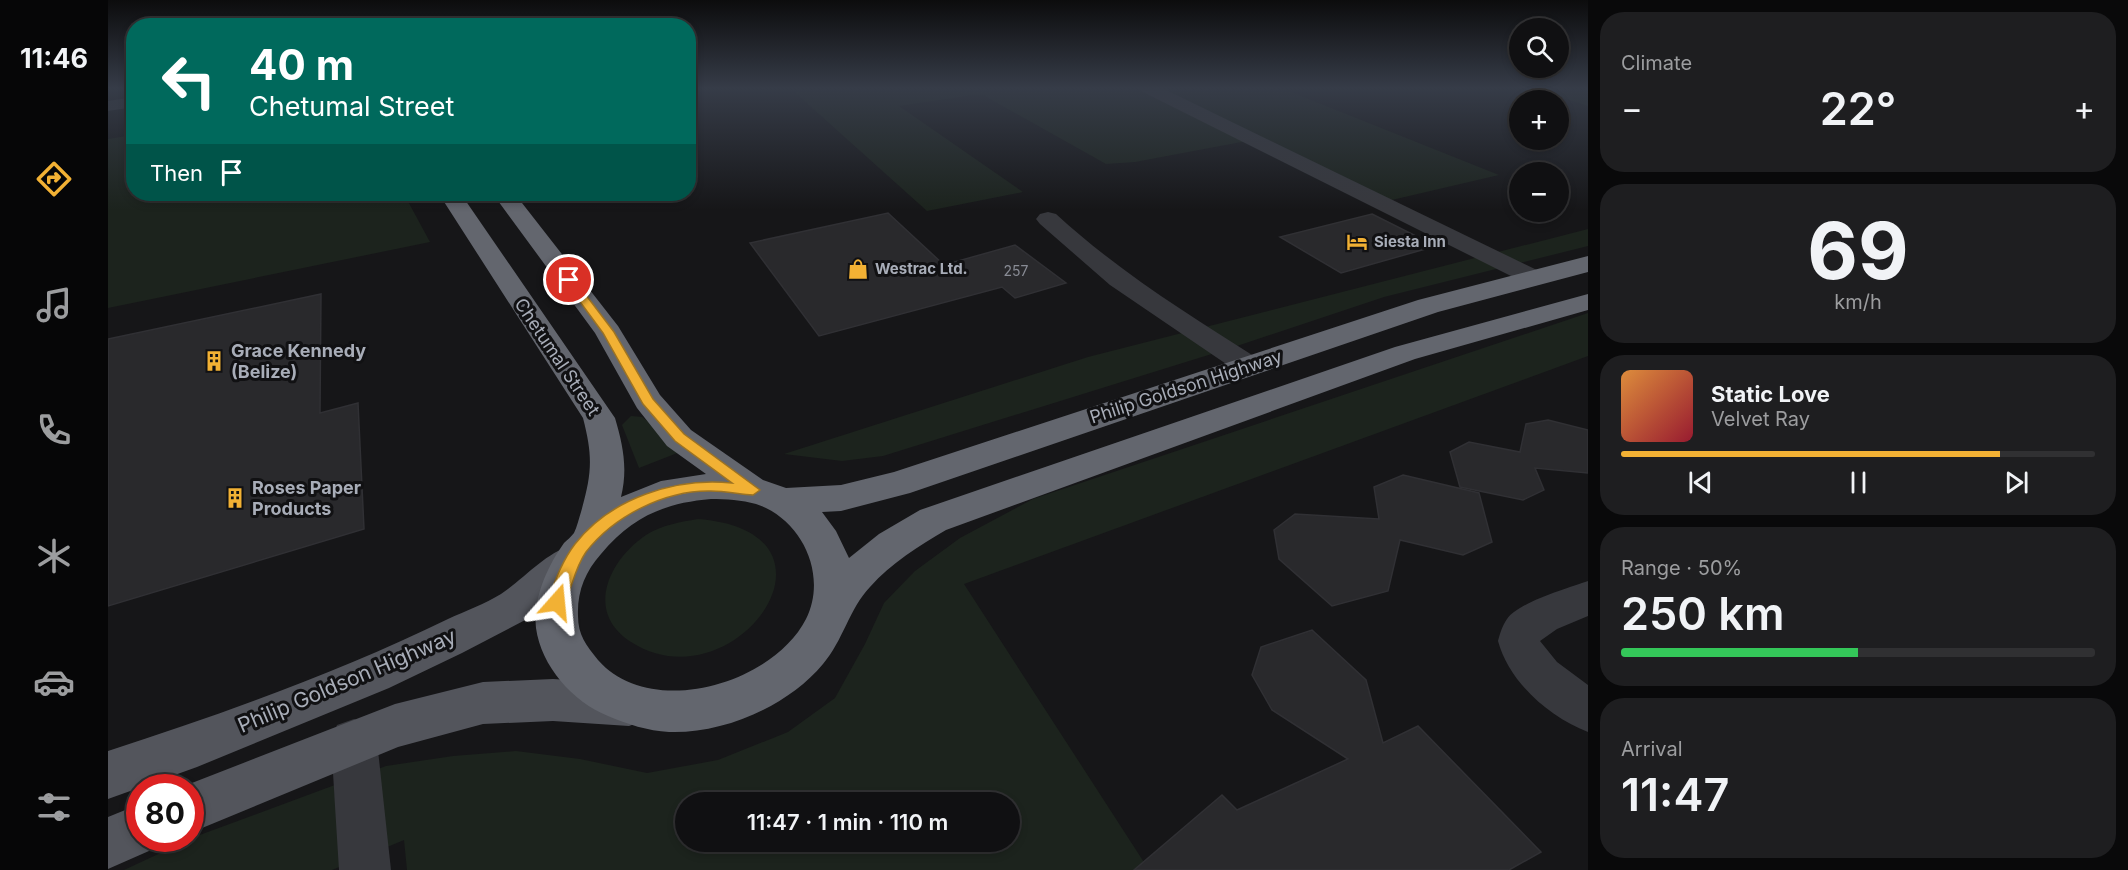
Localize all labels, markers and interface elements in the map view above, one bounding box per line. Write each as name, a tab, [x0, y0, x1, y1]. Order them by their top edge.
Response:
map controls	[1509, 18, 1569, 222]
button: search	[1509, 18, 1569, 78]
text: 40 m	[249, 39, 354, 90]
text: 11:46	[20, 42, 88, 75]
icon: left	[150, 42, 228, 120]
text: Climate	[1621, 51, 1692, 75]
text: 22°	[1820, 81, 1896, 136]
text: −	[1621, 88, 1643, 128]
text: +	[2073, 88, 2095, 128]
text: Chetumal Street	[249, 90, 454, 123]
button: +	[1509, 90, 1569, 150]
icon: arrive	[215, 156, 248, 189]
icon: directions	[33, 158, 75, 200]
text: Then	[150, 160, 203, 186]
button: −	[1509, 162, 1569, 222]
text: 69	[1807, 203, 1909, 298]
hotel icon: Siesta Inn	[1345, 230, 1369, 254]
place label: Siesta Inn	[1374, 232, 1446, 251]
pin	[543, 254, 594, 305]
shop icon: Westrac Ltd.	[846, 257, 870, 281]
place label: Westrac Ltd.	[875, 259, 968, 278]
house number: 257	[1004, 262, 1029, 279]
icon: arrive	[552, 263, 585, 296]
icon: music	[33, 284, 75, 326]
text: km/h	[1834, 290, 1882, 314]
street label: Chetumal Street	[510, 294, 604, 419]
place label: Grace Kennedy (Belize)	[231, 340, 366, 382]
street label: Philip Goldson Highway	[1087, 345, 1285, 428]
building icon: Grace Kennedy (Belize)	[202, 349, 226, 373]
text: Static Love	[1711, 381, 1830, 407]
text: Velvet Ray	[1711, 407, 1810, 431]
icon: phone	[33, 409, 75, 451]
icon: previous	[1684, 466, 1717, 499]
icon: pause	[1842, 466, 1875, 499]
icon: next	[2000, 466, 2033, 499]
place label: Roses Paper Products	[252, 477, 361, 519]
building icon: Roses Paper Products	[223, 486, 247, 510]
icon: climate	[33, 535, 75, 577]
text: Range · 50%	[1621, 556, 1742, 580]
position arrow	[525, 570, 589, 634]
text: 250 km	[1621, 586, 1785, 641]
street label: Philip Goldson Highway	[234, 623, 460, 738]
icon: car	[33, 661, 75, 703]
text: Arrival	[1621, 737, 1683, 761]
text: 11:47	[1621, 767, 1729, 822]
speed limit sign: 80	[126, 774, 204, 852]
icon: filters	[33, 786, 75, 828]
text: 11:47 · 1 min · 110 m	[747, 809, 948, 835]

